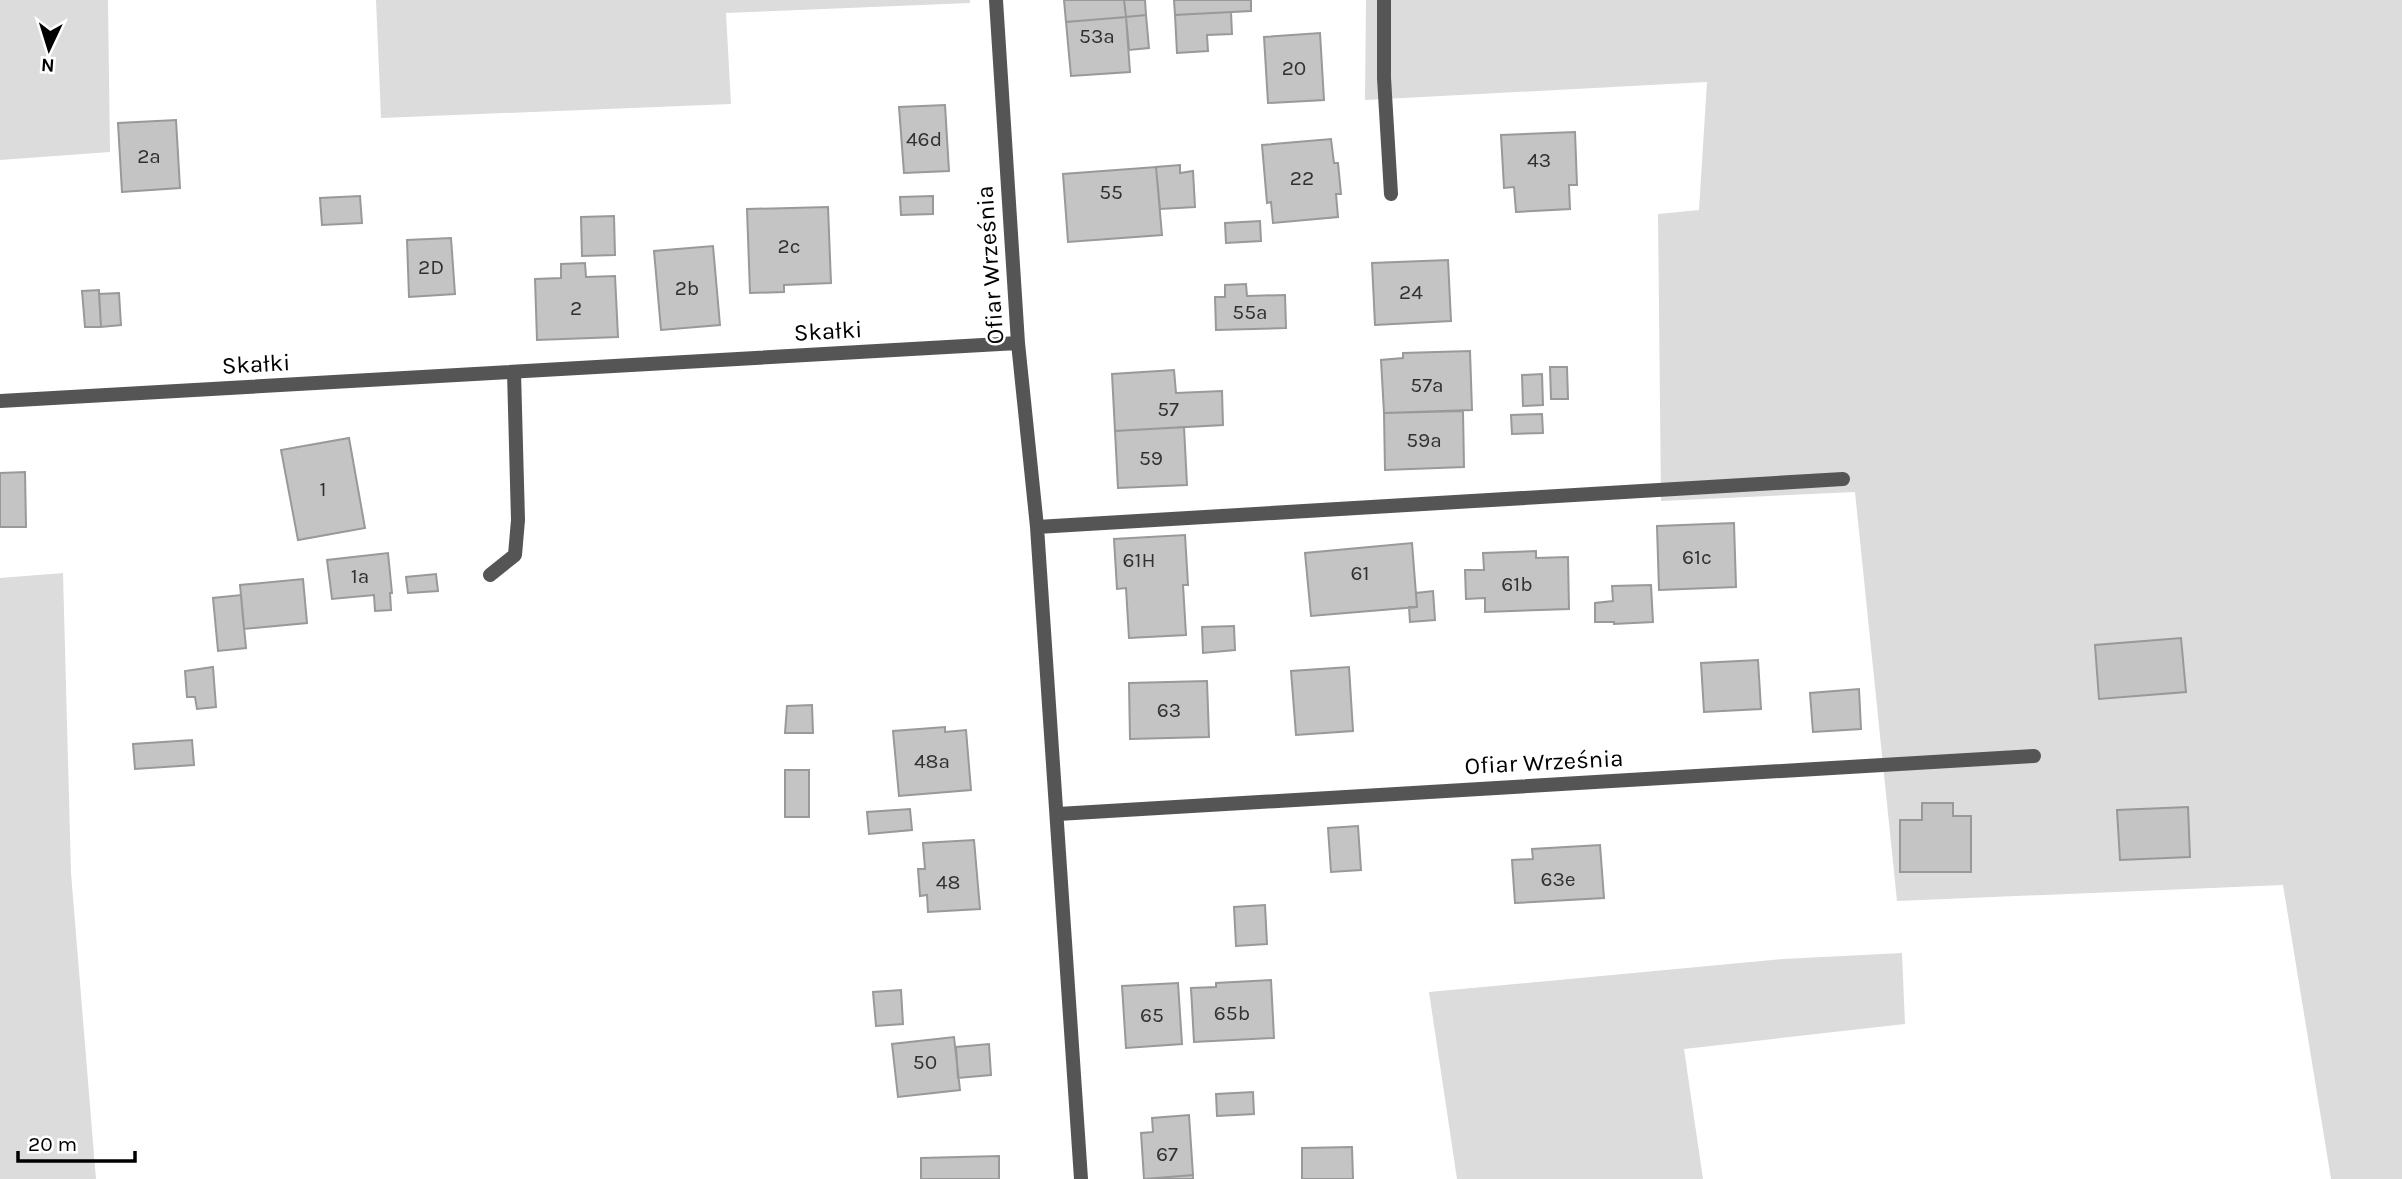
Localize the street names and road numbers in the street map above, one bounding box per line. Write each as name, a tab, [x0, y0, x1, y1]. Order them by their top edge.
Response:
street label: Ofiar Września	[970, 185, 1010, 345]
street label: Skałki	[793, 315, 863, 347]
street label: Skałki	[221, 348, 291, 380]
street label: Ofiar Września	[1464, 744, 1624, 780]

